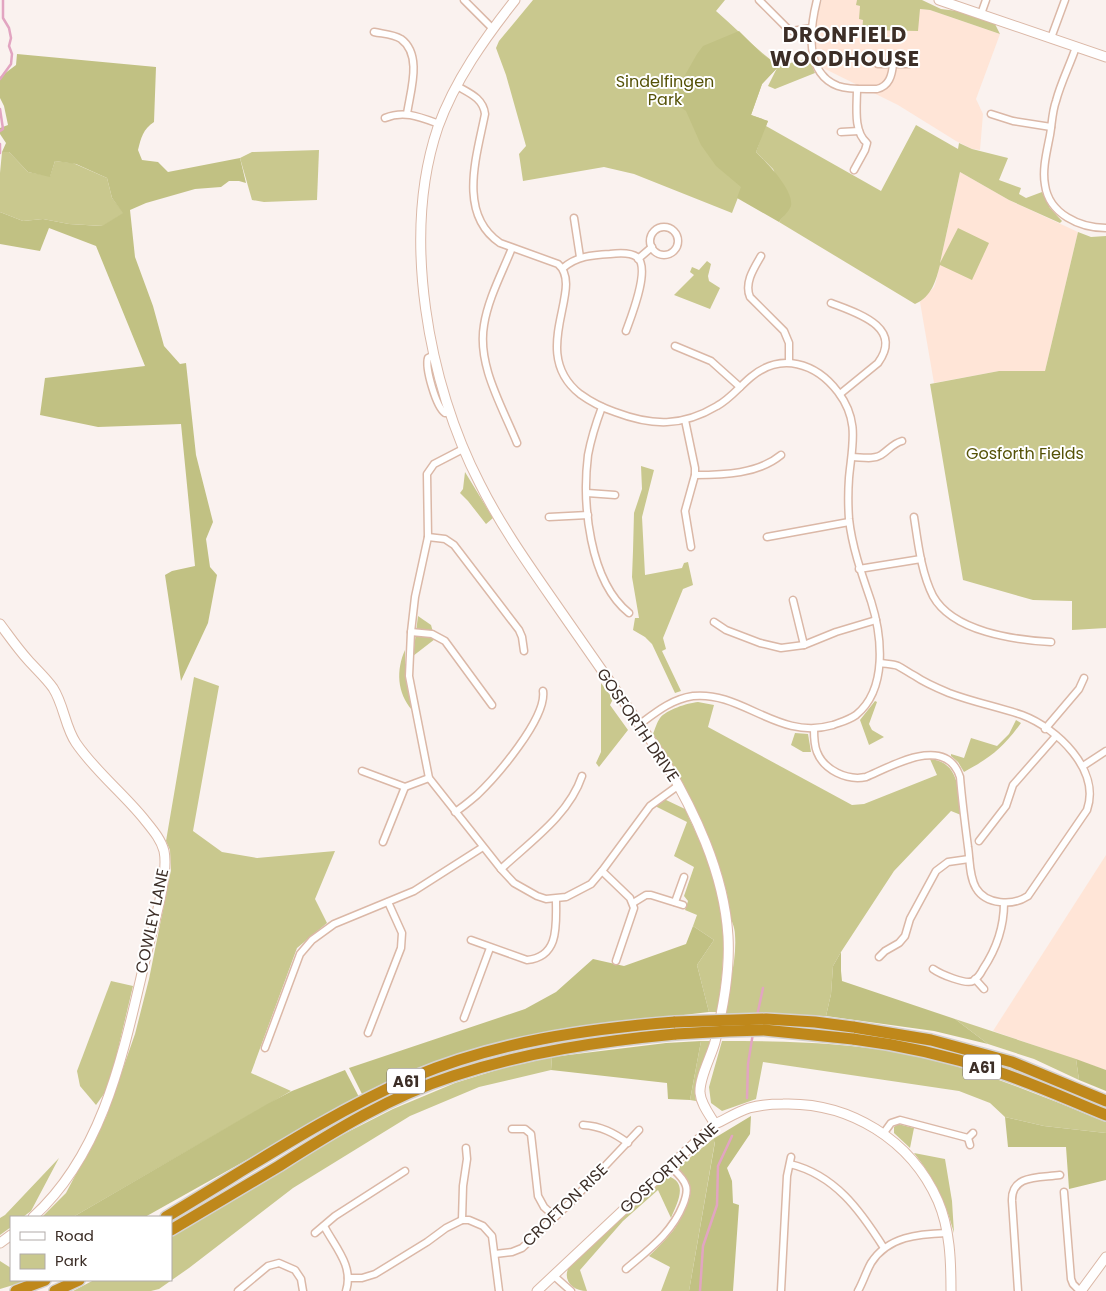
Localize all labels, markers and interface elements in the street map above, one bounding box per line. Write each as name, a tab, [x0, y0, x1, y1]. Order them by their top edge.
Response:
district label: DRONFIELD WOODHOUSE	[770, 20, 920, 73]
park label: Sindelfingen Park	[616, 70, 714, 111]
park label: Gosforth Fields	[966, 442, 1084, 465]
street label: GOSFORTH DRIVE	[591, 664, 685, 786]
street label: COWLEY LANE	[130, 867, 174, 975]
road number: A61	[963, 1054, 1001, 1080]
road number: A61	[387, 1068, 425, 1094]
street label: GOSFORTH LANE	[615, 1117, 723, 1219]
street label: CROFTON RISE	[517, 1158, 613, 1252]
legend	[10, 1216, 172, 1281]
text: Road	[55, 1225, 94, 1246]
text: Park	[55, 1250, 87, 1271]

